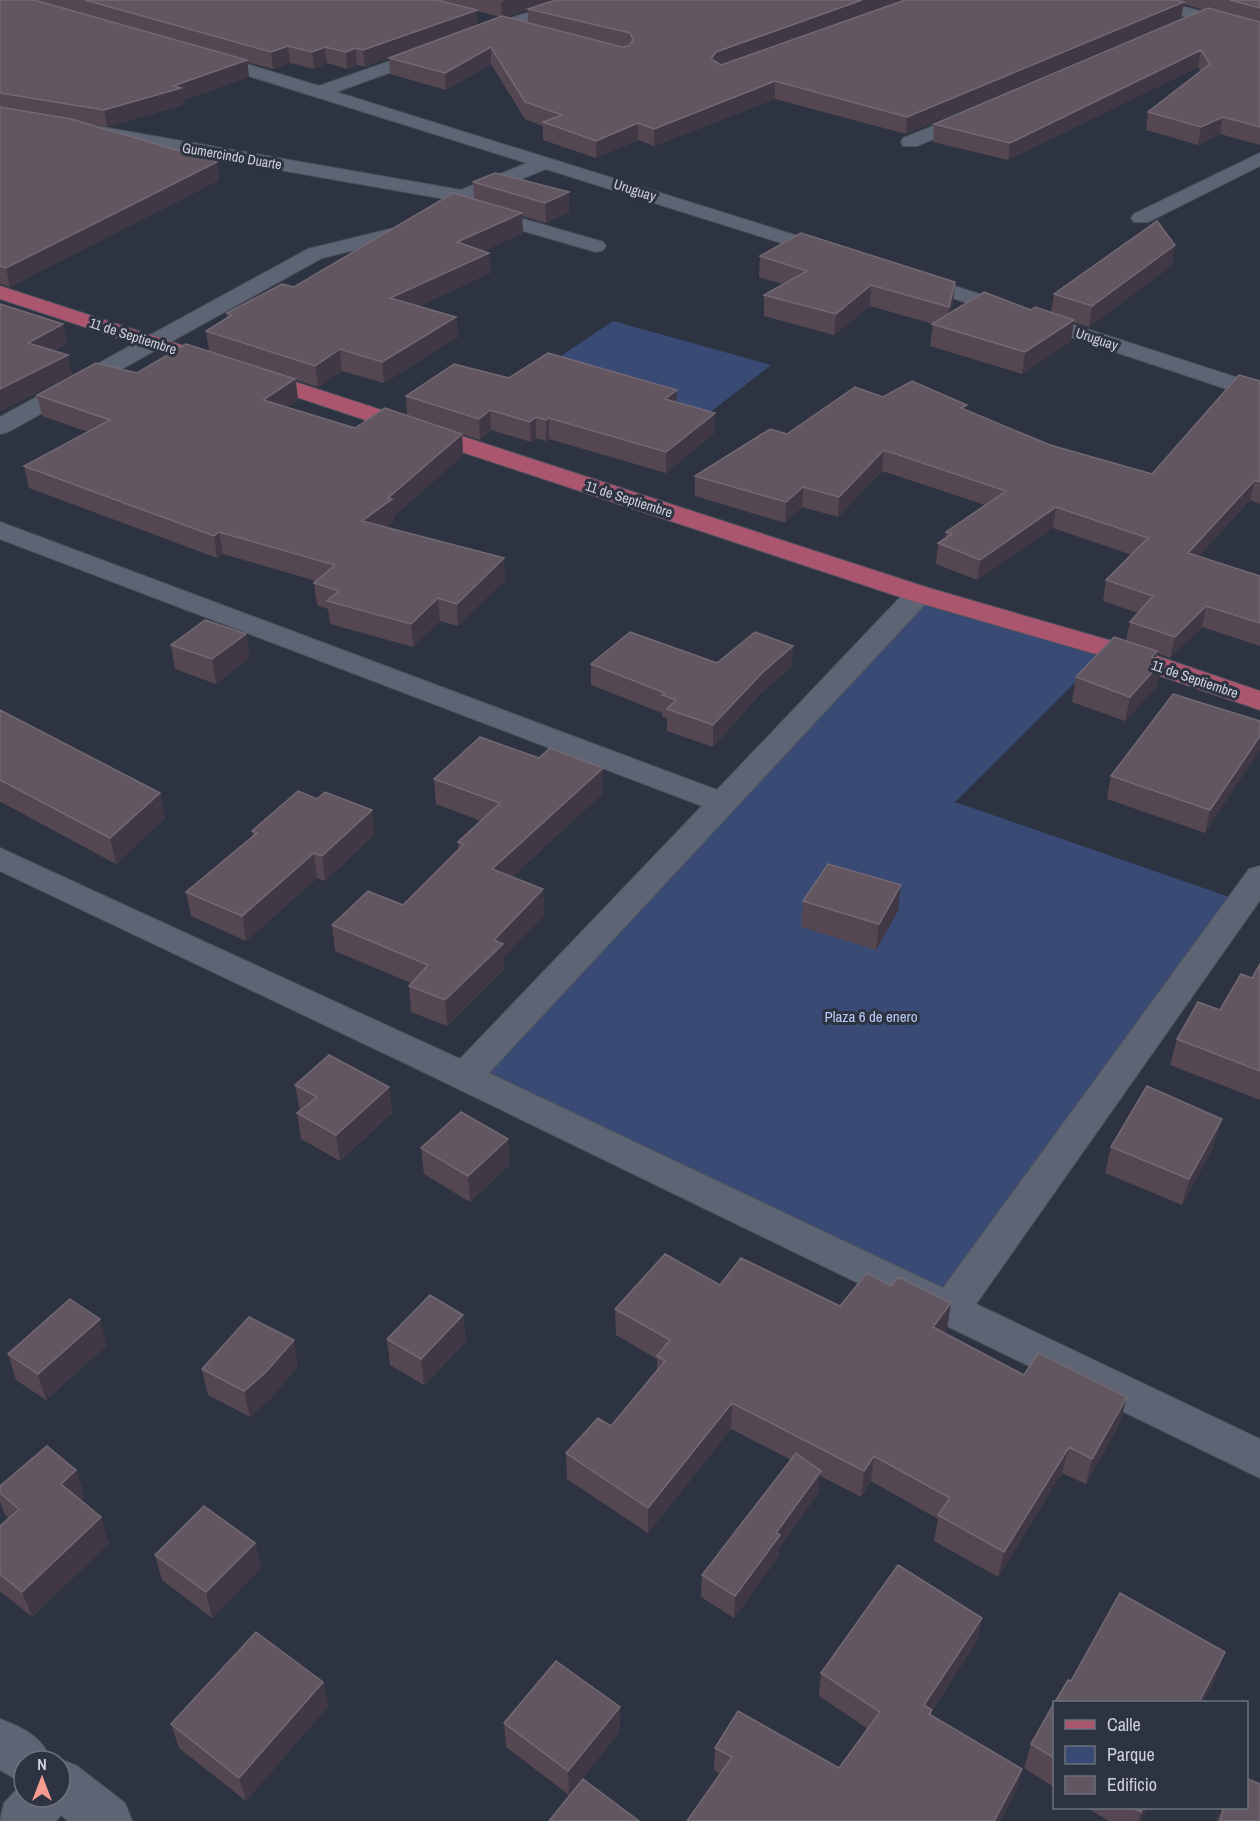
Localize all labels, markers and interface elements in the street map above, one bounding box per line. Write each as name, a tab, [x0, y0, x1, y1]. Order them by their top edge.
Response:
street label: Gumercindo Duarte	[181, 138, 283, 174]
street label: Uruguay	[612, 175, 659, 205]
street label: 11 de Septiembre	[87, 313, 179, 359]
street label: Uruguay	[1074, 324, 1121, 354]
street label: 11 de Septiembre	[583, 476, 675, 522]
street label: 11 de Septiembre	[1149, 656, 1241, 702]
park label: Plaza 6 de enero	[824, 1006, 918, 1027]
legend	[1053, 1701, 1248, 1809]
text: Calle	[1107, 1712, 1141, 1737]
text: Parque	[1107, 1742, 1155, 1767]
north arrow	[12, 1749, 72, 1809]
text: N	[37, 1753, 47, 1775]
text: Edificio	[1107, 1772, 1157, 1797]

